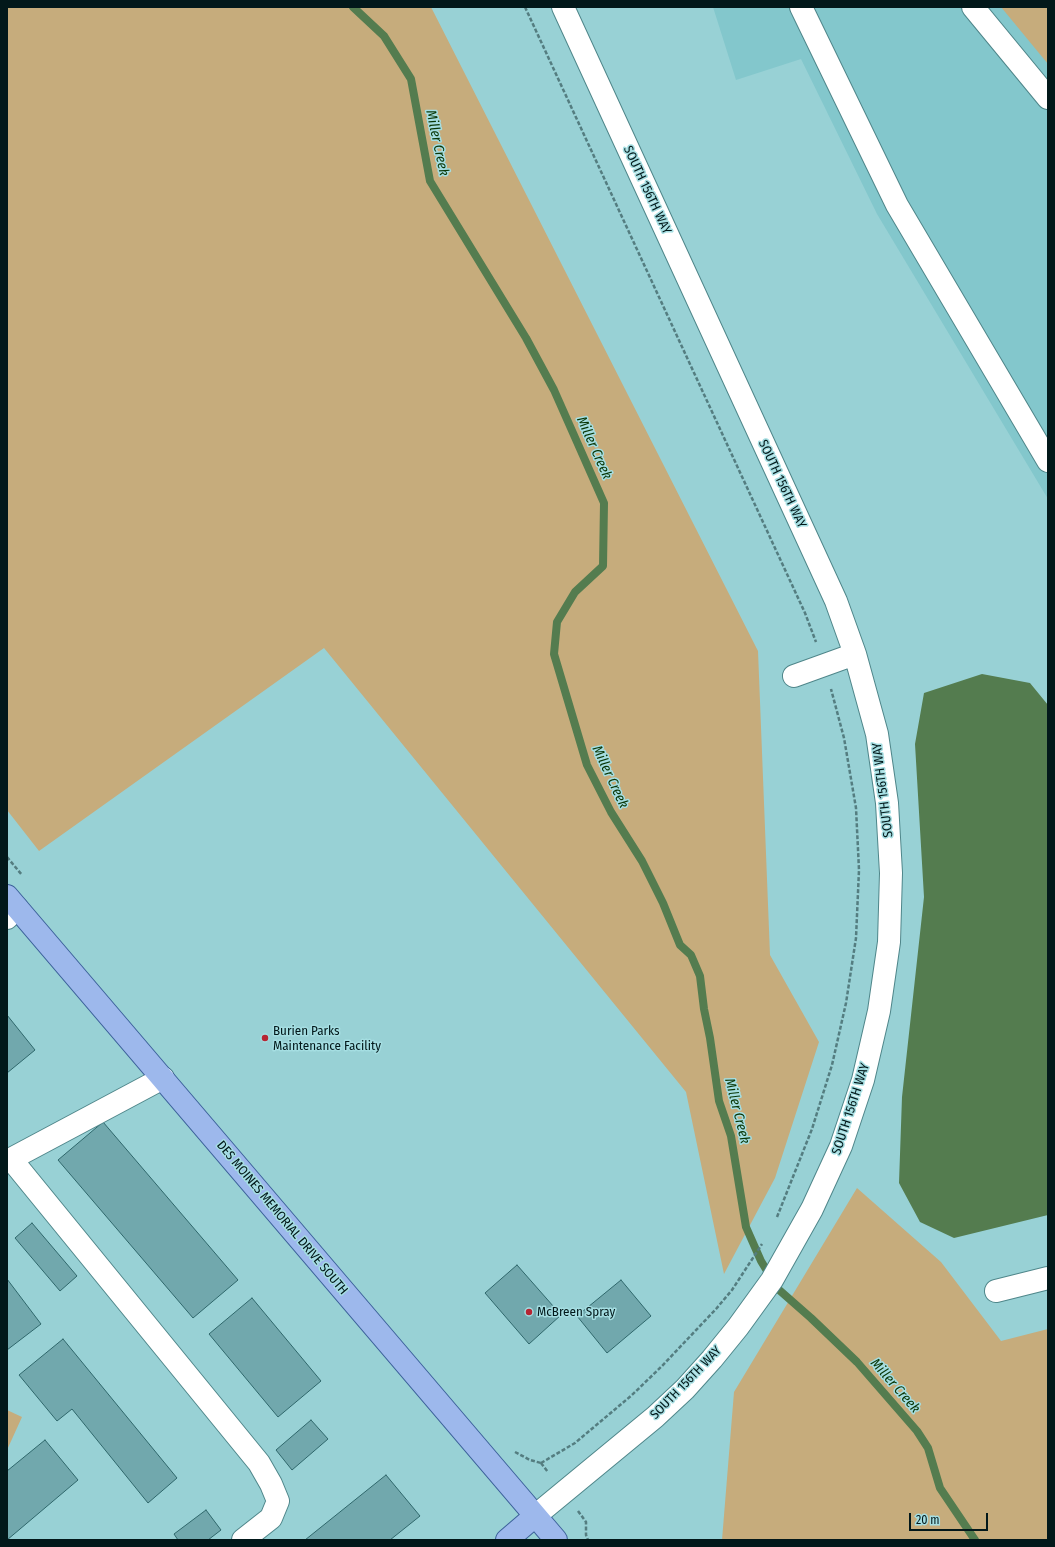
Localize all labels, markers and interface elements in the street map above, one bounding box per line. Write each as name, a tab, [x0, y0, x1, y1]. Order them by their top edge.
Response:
water label: Miller Creek	[422, 109, 452, 177]
street label: SOUTH 156TH WAY	[620, 143, 674, 237]
water label: Miller Creek	[573, 414, 615, 482]
street label: SOUTH 156TH WAY	[755, 437, 809, 531]
street label: SOUTH 156TH WAY	[869, 742, 897, 838]
water label: Miller Creek	[588, 743, 632, 811]
place label: Burien Parks Maintenance Facility	[273, 1023, 381, 1054]
marker: Burien Parks Maintenance Facility	[260, 1033, 270, 1043]
street label: SOUTH 156TH WAY	[829, 1061, 873, 1157]
water label: Miller Creek	[721, 1077, 753, 1145]
street label: DES MOINES MEMORIAL DRIVE SOUTH	[213, 1138, 351, 1298]
place label: McBreen Spray	[537, 1304, 615, 1320]
marker: McBreen Spray	[524, 1307, 534, 1317]
street label: SOUTH 156TH WAY	[647, 1343, 725, 1423]
water label: Miller Creek	[867, 1355, 923, 1417]
scale bar	[911, 1505, 990, 1531]
text: 20 m	[916, 1513, 940, 1527]

